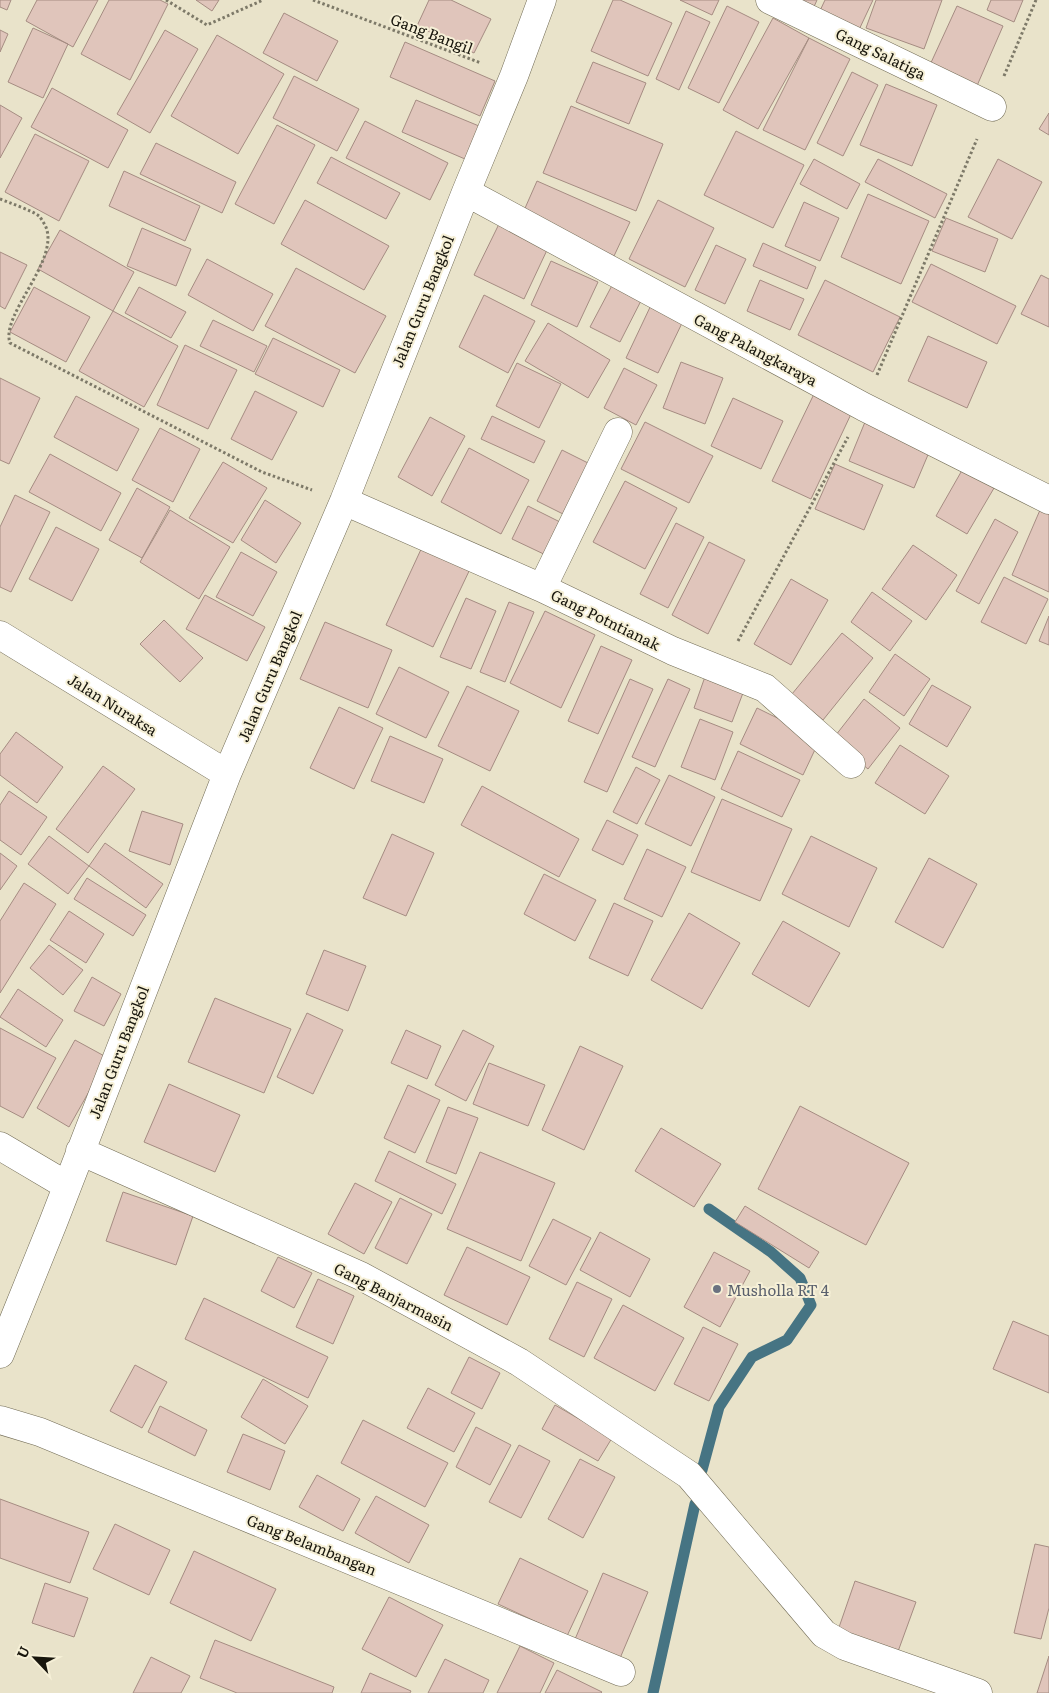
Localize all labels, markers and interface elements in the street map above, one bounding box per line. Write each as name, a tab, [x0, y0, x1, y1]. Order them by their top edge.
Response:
street label: Gang Bangil	[387, 7, 477, 59]
street label: Gang Salatiga	[832, 21, 931, 85]
street label: Jalan Guru Bangkol	[385, 231, 459, 371]
street label: Gang Palangkaraya	[690, 307, 823, 392]
street label: Gang Potntianak	[547, 582, 666, 656]
street label: Jalan Guru Bangkol	[231, 607, 307, 745]
street label: Jalan Nuraksa	[64, 667, 163, 741]
street label: Jalan Guru Bangkol	[82, 982, 154, 1122]
street label: Gang Banjarmasin	[330, 1256, 458, 1336]
place label: Musholla RT 4	[727, 1278, 829, 1301]
marker: Musholla RT 4	[711, 1283, 723, 1295]
street label: Gang Belambangan	[244, 1507, 380, 1581]
north arrow	[10, 1633, 60, 1683]
text: U	[11, 1643, 34, 1661]

